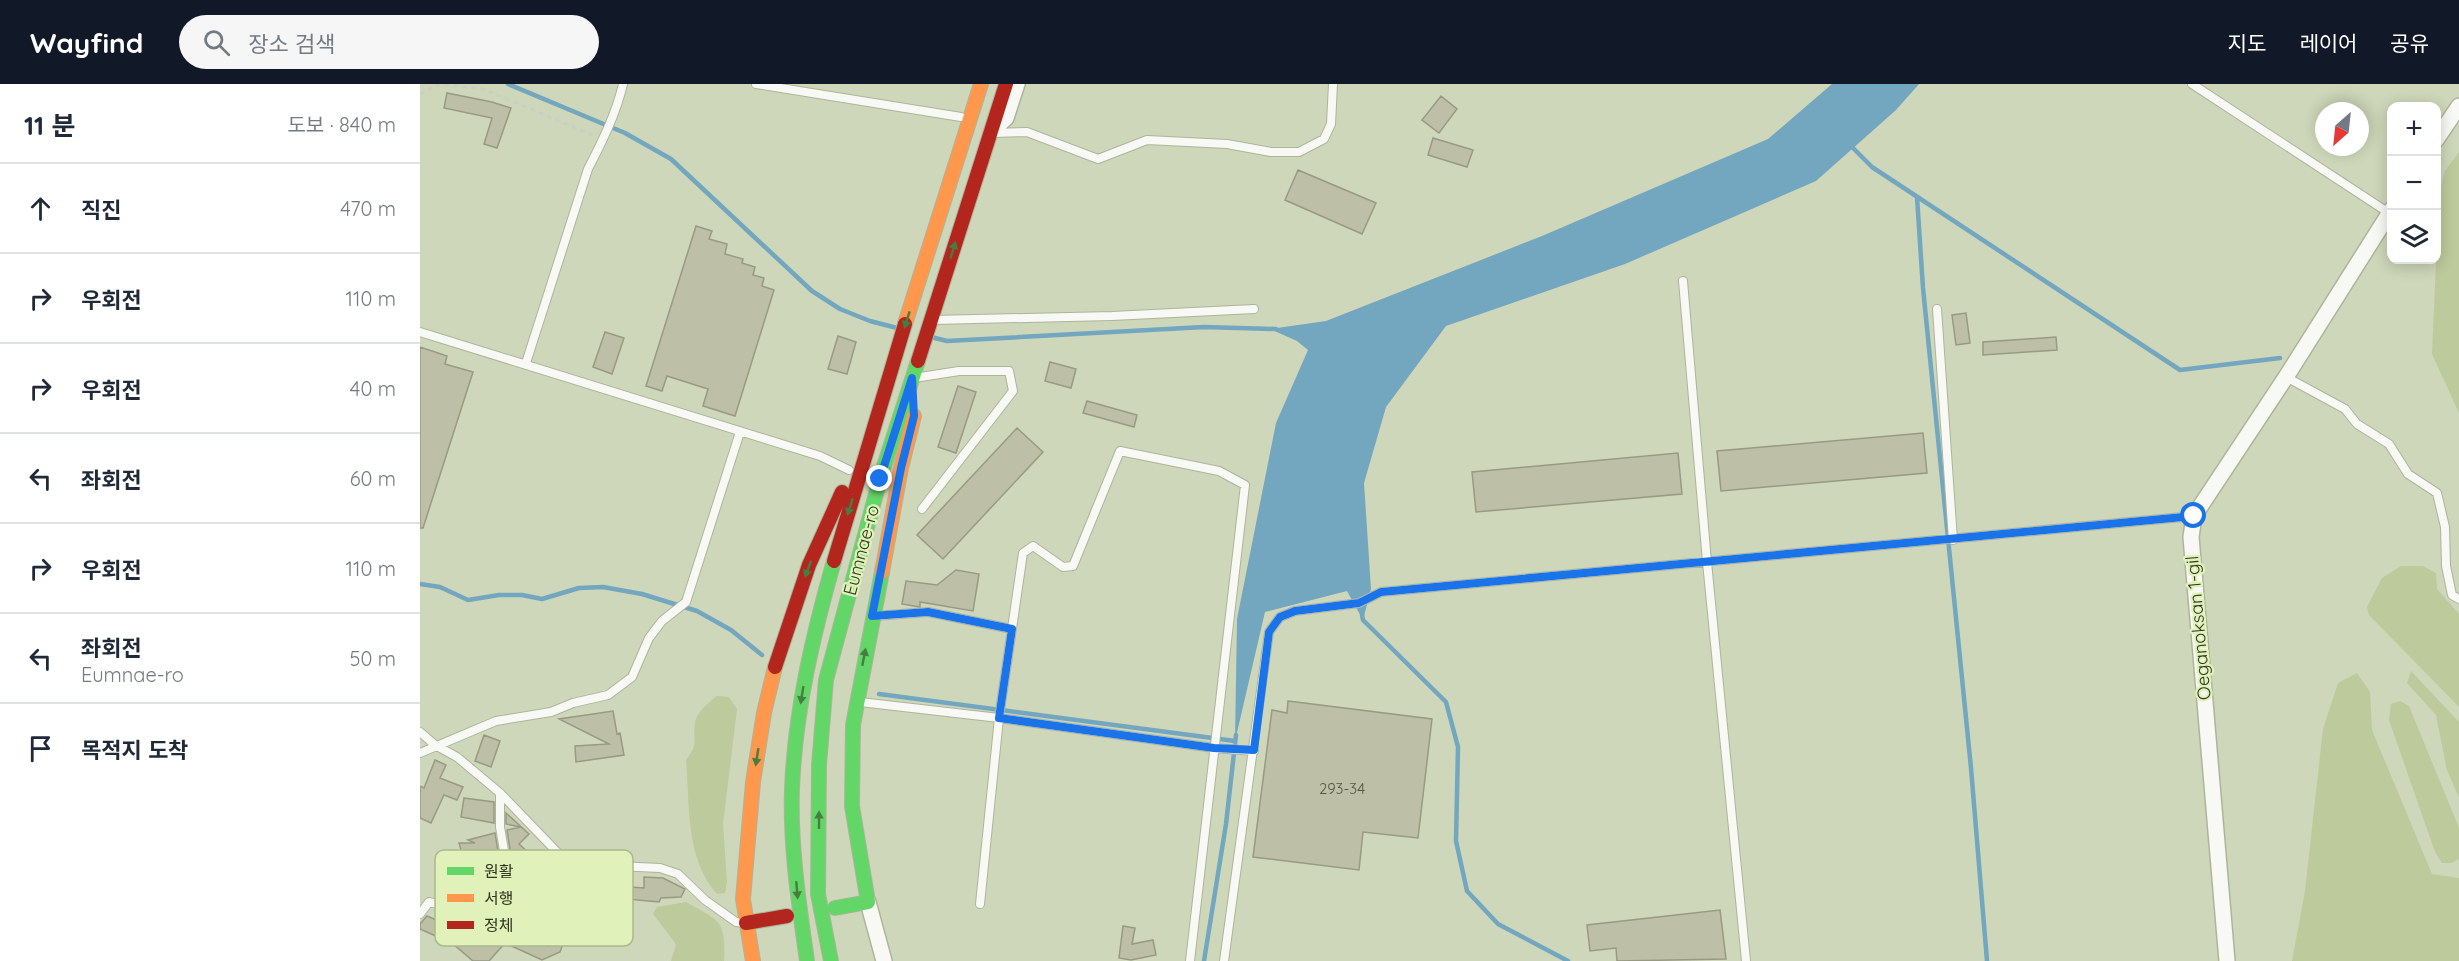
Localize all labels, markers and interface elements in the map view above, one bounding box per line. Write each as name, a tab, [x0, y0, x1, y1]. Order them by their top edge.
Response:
search box	[179, 15, 599, 69]
text: Wayfind	[30, 25, 143, 60]
icon: search	[200, 26, 233, 59]
text: 장소 검색	[248, 30, 335, 58]
text: 지도	[2228, 30, 2266, 56]
text: 레이어	[2299, 30, 2357, 56]
text: 공유	[2390, 30, 2429, 56]
north arrow	[2315, 102, 2369, 156]
map controls	[2387, 102, 2441, 264]
button: +	[2387, 102, 2441, 156]
text: 11 분	[24, 109, 75, 142]
text: 도보 · 840 m	[287, 112, 396, 137]
button: −	[2387, 156, 2441, 210]
icon: ahead	[24, 192, 57, 225]
text: 직진	[81, 196, 121, 224]
text: 470 m	[340, 196, 396, 221]
button: layers	[2387, 210, 2441, 264]
one-way arrow	[949, 241, 958, 259]
icon: right	[24, 282, 57, 315]
text: 우회전	[81, 286, 142, 314]
text: 110 m	[346, 286, 396, 311]
one-way arrow	[902, 311, 911, 329]
icon: right	[24, 372, 57, 405]
text: 우회전	[81, 376, 142, 404]
text: 40 m	[350, 376, 396, 401]
icon: left	[24, 462, 57, 495]
route end	[866, 465, 892, 491]
text: 좌회전	[81, 466, 142, 494]
text: 60 m	[350, 466, 396, 491]
one-way arrow	[845, 498, 854, 516]
street label: Eumnae-ro	[838, 502, 884, 598]
route start	[2180, 502, 2206, 528]
icon: right	[24, 552, 57, 585]
street label: Oeganoksan 1-gil	[2180, 555, 2216, 701]
text: 우회전	[81, 556, 142, 584]
text: 110 m	[346, 556, 396, 581]
one-way arrow	[802, 560, 812, 578]
text: 좌회전	[81, 634, 142, 662]
icon: left	[24, 642, 57, 675]
text: 50 m	[350, 646, 396, 671]
one-way arrow	[860, 647, 869, 666]
text: Eumnae-ro	[81, 662, 184, 687]
one-way arrow	[797, 686, 806, 705]
icon: arrive	[24, 732, 57, 765]
text: 목적지 도착	[81, 736, 188, 764]
one-way arrow	[752, 747, 761, 766]
house number: 293-34	[1319, 779, 1365, 798]
one-way arrow	[814, 810, 824, 829]
legend	[435, 850, 633, 946]
text: 원활	[484, 861, 514, 881]
one-way arrow	[792, 880, 802, 899]
text: 서행	[484, 888, 513, 908]
text: 정체	[484, 915, 513, 935]

